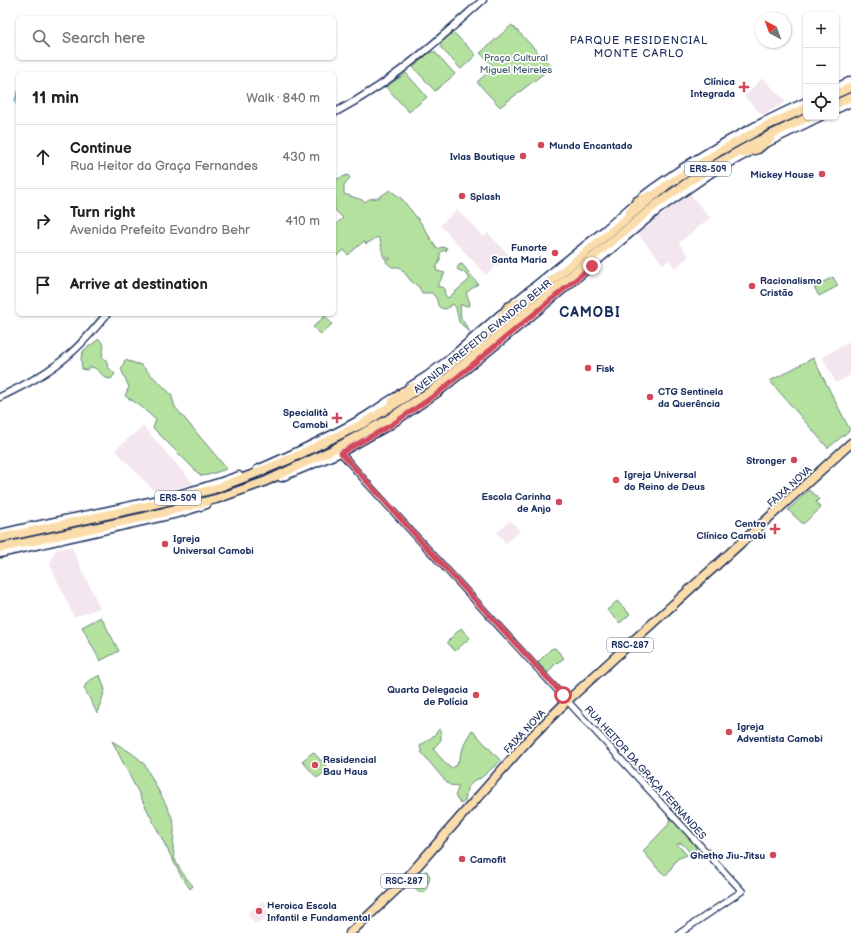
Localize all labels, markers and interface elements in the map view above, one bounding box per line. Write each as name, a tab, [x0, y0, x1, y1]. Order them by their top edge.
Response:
north arrow	[755, 12, 791, 48]
map controls	[803, 12, 839, 120]
button: +	[803, 12, 839, 48]
search box	[16, 16, 336, 60]
icon: search	[30, 27, 52, 49]
text: Search here	[62, 29, 145, 48]
district label: PARQUE RESIDENCIAL MONTE CARLO	[570, 34, 708, 60]
button: −	[803, 48, 839, 84]
park label: Praça Cultural Miguel Meireles	[480, 52, 552, 76]
place label: Clínica Integrada	[690, 76, 735, 100]
marker: Clínica Integrada	[738, 81, 750, 93]
button: locate	[803, 84, 839, 120]
text: 11 min	[32, 88, 79, 108]
text: Walk · 840 m	[246, 90, 320, 106]
text: Continue	[70, 139, 132, 158]
marker: Mundo Encantado	[536, 140, 546, 150]
place label: Mundo Encantado	[549, 140, 633, 152]
icon: ahead	[32, 146, 54, 168]
text: 430 m	[282, 149, 320, 165]
place label: Ivlas Boutique	[450, 151, 515, 163]
marker: Ivlas Boutique	[518, 151, 528, 161]
text: Rua Heitor da Graça Fernandes	[70, 158, 258, 174]
road number: ERS-509	[685, 162, 731, 176]
place label: Mickey House	[750, 169, 814, 181]
marker: Mickey House	[817, 169, 827, 179]
marker: Splash	[457, 191, 467, 201]
place label: Splash	[470, 191, 500, 203]
text: Turn right	[70, 203, 135, 222]
icon: right	[32, 210, 54, 232]
text: 410 m	[285, 213, 320, 229]
text: Avenida Prefeito Evandro Behr	[70, 222, 250, 238]
place label: Funorte Santa Maria	[491, 242, 547, 266]
marker: Funorte Santa Maria	[550, 248, 560, 258]
route end	[583, 257, 601, 275]
icon: arrive	[32, 274, 54, 296]
text: Arrive at destination	[70, 275, 208, 294]
place label: Racionalismo Cristão	[760, 275, 822, 299]
street label: AVENIDA PREFEITO EVANDRO BEHR	[411, 277, 554, 396]
marker: Racionalismo Cristão	[747, 281, 757, 291]
district label: CAMOBI	[559, 304, 621, 321]
marker: Fisk	[583, 363, 593, 373]
place label: Fisk	[596, 363, 615, 375]
place label: CTG Sentinela da Querência	[658, 386, 724, 410]
marker: CTG Sentinela da Querência	[645, 392, 655, 402]
place label: Specialità Camobi	[283, 407, 328, 431]
marker: Specialità Camobi	[331, 412, 343, 424]
place label: Stronger	[746, 455, 787, 467]
marker: Stronger	[789, 455, 799, 465]
street label: FAIXA NOVA	[765, 463, 815, 510]
place label: Igreja Universal do Reino de Deus	[624, 469, 705, 493]
marker: Igreja Universal do Reino de Deus	[611, 475, 621, 485]
road number: ERS-509	[155, 491, 201, 505]
place label: Escola Carinha de Anjo	[481, 491, 551, 515]
marker: Escola Carinha de Anjo	[554, 497, 564, 507]
place label: Centro Clínico Camobi	[697, 518, 766, 542]
marker: Centro Clínico Camobi	[769, 523, 781, 535]
place label: Igreja Universal Camobi	[173, 533, 254, 557]
marker: Igreja Universal Camobi	[160, 539, 170, 549]
road number: RSC-287	[607, 638, 653, 652]
place label: Quarta Delegacia de Polícia	[387, 684, 468, 708]
route start	[554, 686, 572, 704]
marker: Quarta Delegacia de Polícia	[471, 690, 481, 700]
street label: RUA HEITOR DA GRAÇA FERNANDES	[582, 703, 708, 842]
street label: FAIXA NOVA	[501, 707, 549, 756]
place label: Igreja Adventista Camobi	[736, 721, 823, 745]
marker: Igreja Adventista Camobi	[724, 727, 734, 737]
place label: Residencial Bau Haus	[323, 754, 376, 778]
marker: Residencial Bau Haus	[310, 760, 320, 770]
place label: Ghetho Jiu-Jitsu	[690, 850, 765, 862]
marker: Ghetho Jiu-Jitsu	[768, 850, 778, 860]
marker: Camofit	[457, 854, 467, 864]
place label: Camofit	[470, 854, 507, 866]
road number: RSC-287	[381, 874, 427, 888]
place label: Heroica Escola Infantil e Fundamental	[267, 900, 370, 924]
marker: Heroica Escola Infantil e Fundamental	[254, 906, 264, 916]

